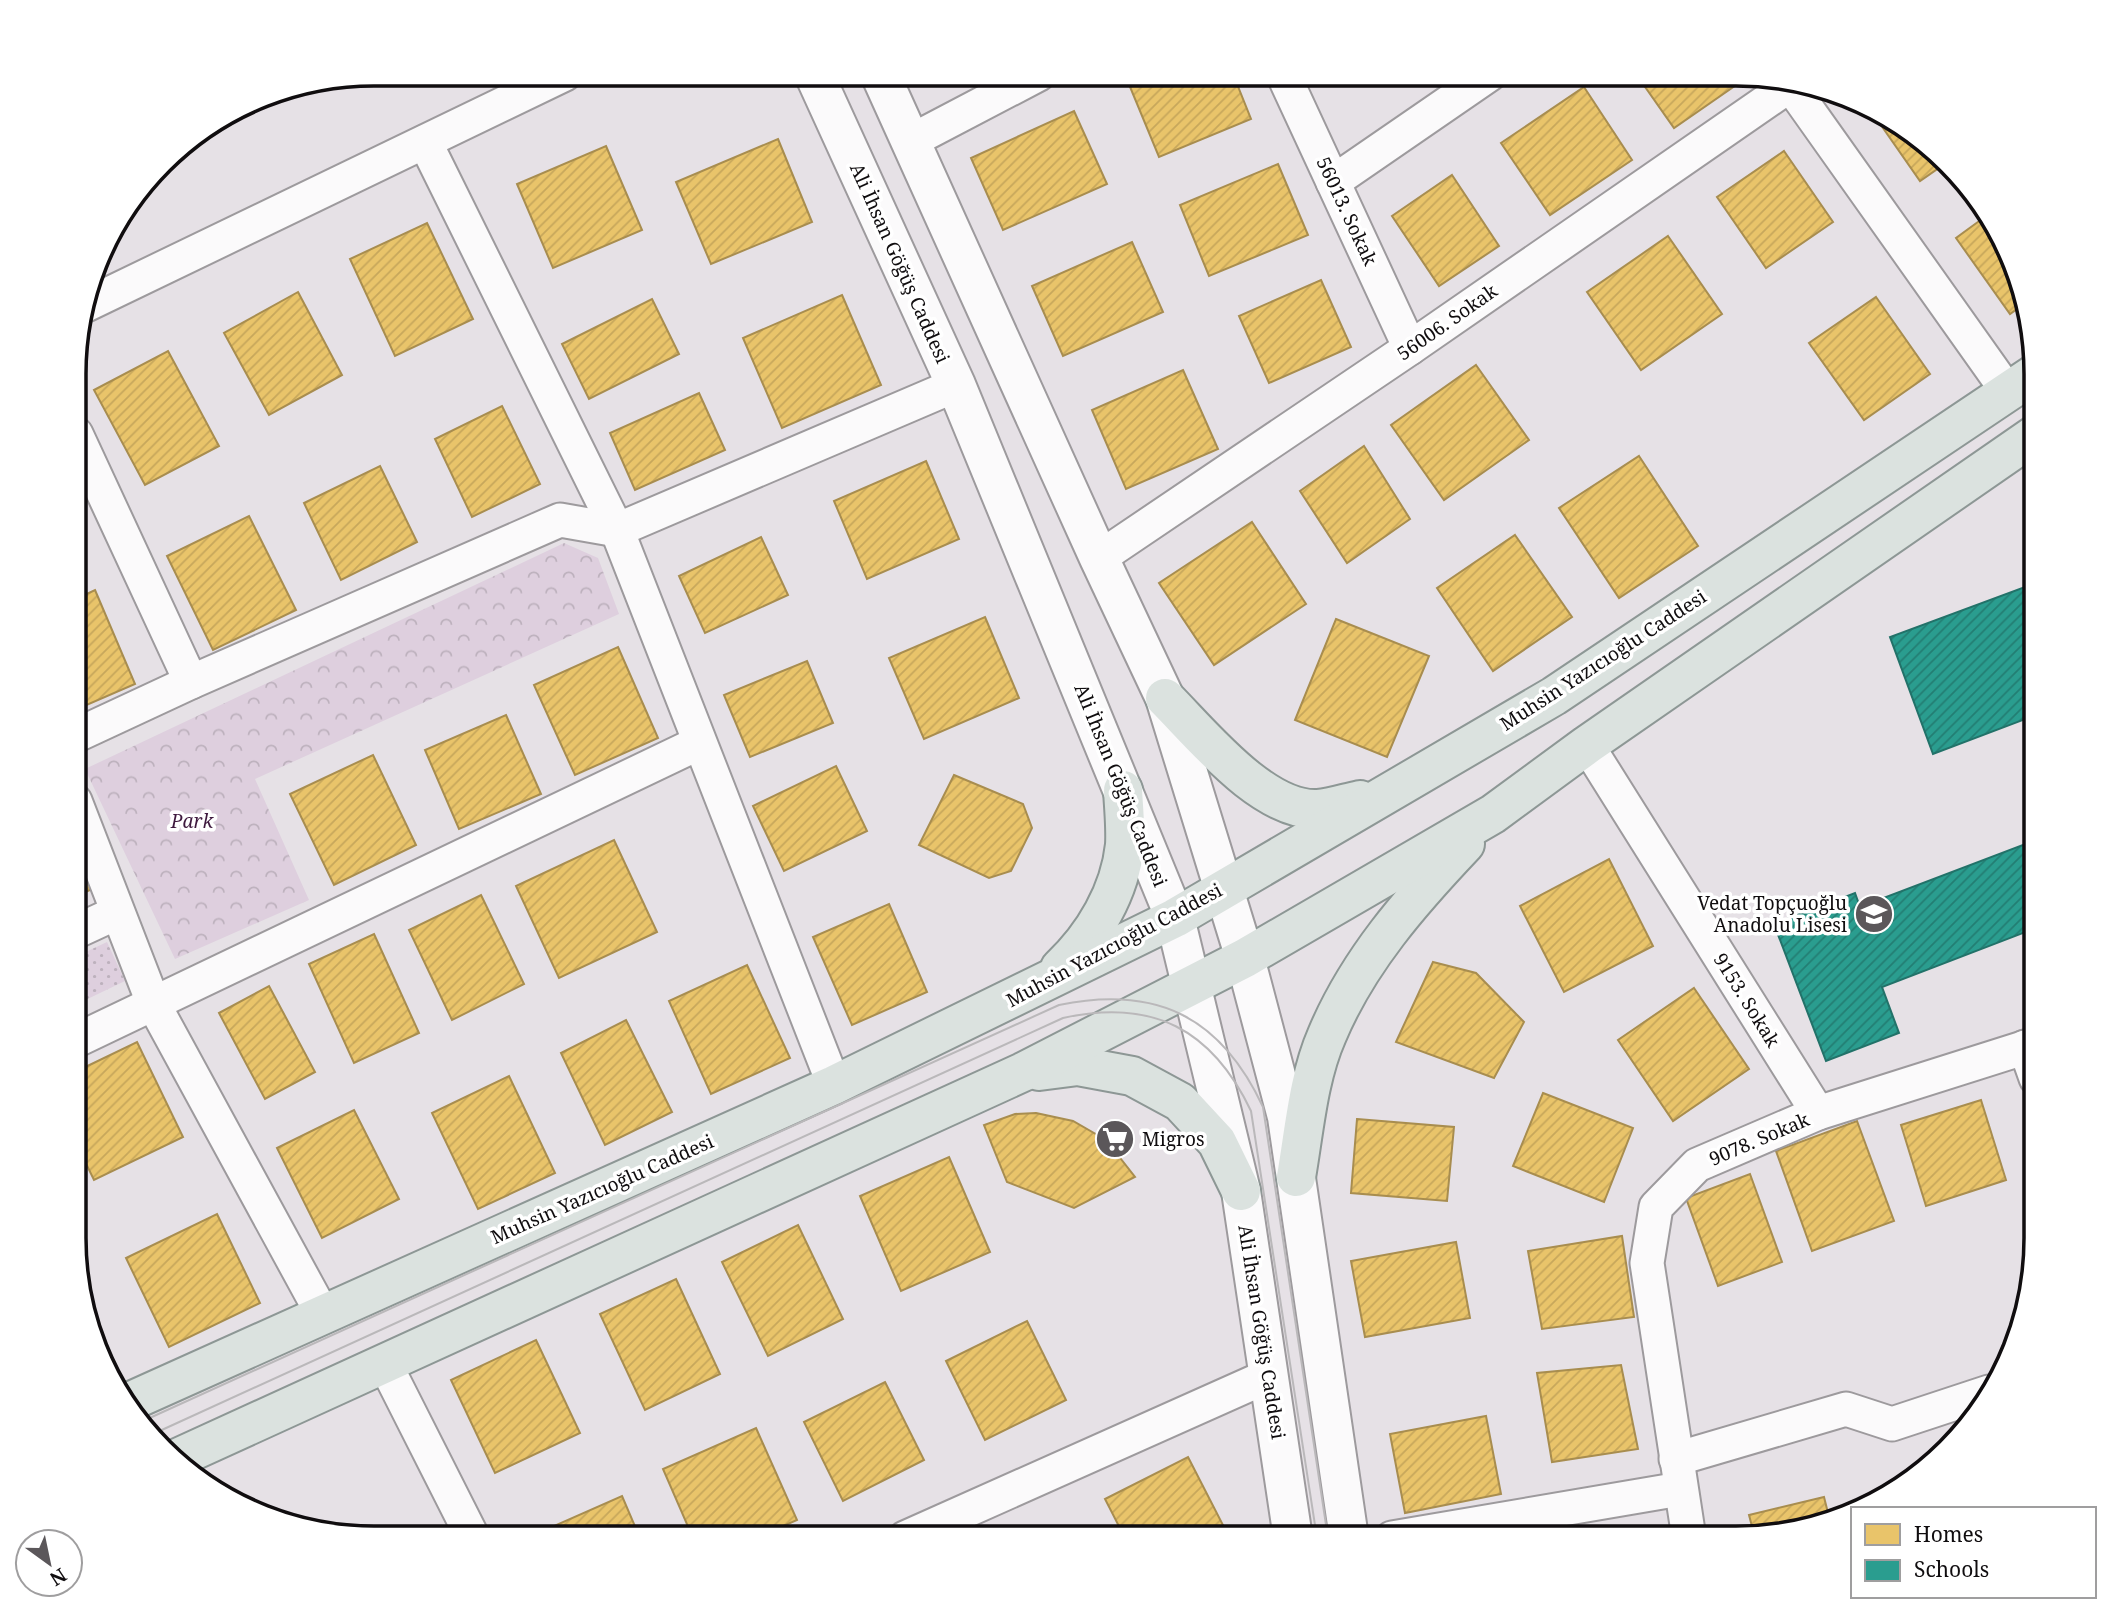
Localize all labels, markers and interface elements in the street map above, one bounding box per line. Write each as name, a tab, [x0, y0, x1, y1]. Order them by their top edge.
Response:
street label: 56013. Sokak	[1310, 152, 1384, 270]
street label: Ali İhsan Göğüş Caddesi	[844, 159, 956, 367]
street label: 56006. Sokak	[1392, 277, 1503, 366]
street label: Muhsin Yazıcıoğlu Caddesi	[1495, 583, 1711, 737]
street label: Ali İhsan Göğüş Caddesi	[1068, 680, 1174, 890]
park label: Park	[170, 808, 214, 834]
street label: Muhsin Yazıcıoğlu Caddesi	[1001, 877, 1227, 1013]
place label: Vedat Topçuoğlu Anadolu Lisesi	[1697, 890, 1847, 938]
school or university icon: Vedat Topçuoğlu Anadolu Lisesi	[1853, 893, 1895, 935]
street label: 9153. Sokak	[1708, 948, 1787, 1053]
street label: 9078. Sokak	[1705, 1106, 1814, 1172]
supermarket icon: Migros	[1094, 1118, 1136, 1160]
place label: Migros	[1142, 1126, 1205, 1152]
street label: Muhsin Yazıcıoğlu Caddesi	[487, 1128, 717, 1250]
street label: Ali İhsan Göğüş Caddesi	[1232, 1223, 1292, 1441]
legend	[1851, 1507, 2096, 1598]
text: Homes	[1914, 1520, 1983, 1548]
north arrow	[14, 1528, 84, 1598]
text: Schools	[1914, 1555, 1989, 1583]
text: N	[45, 1562, 72, 1592]

